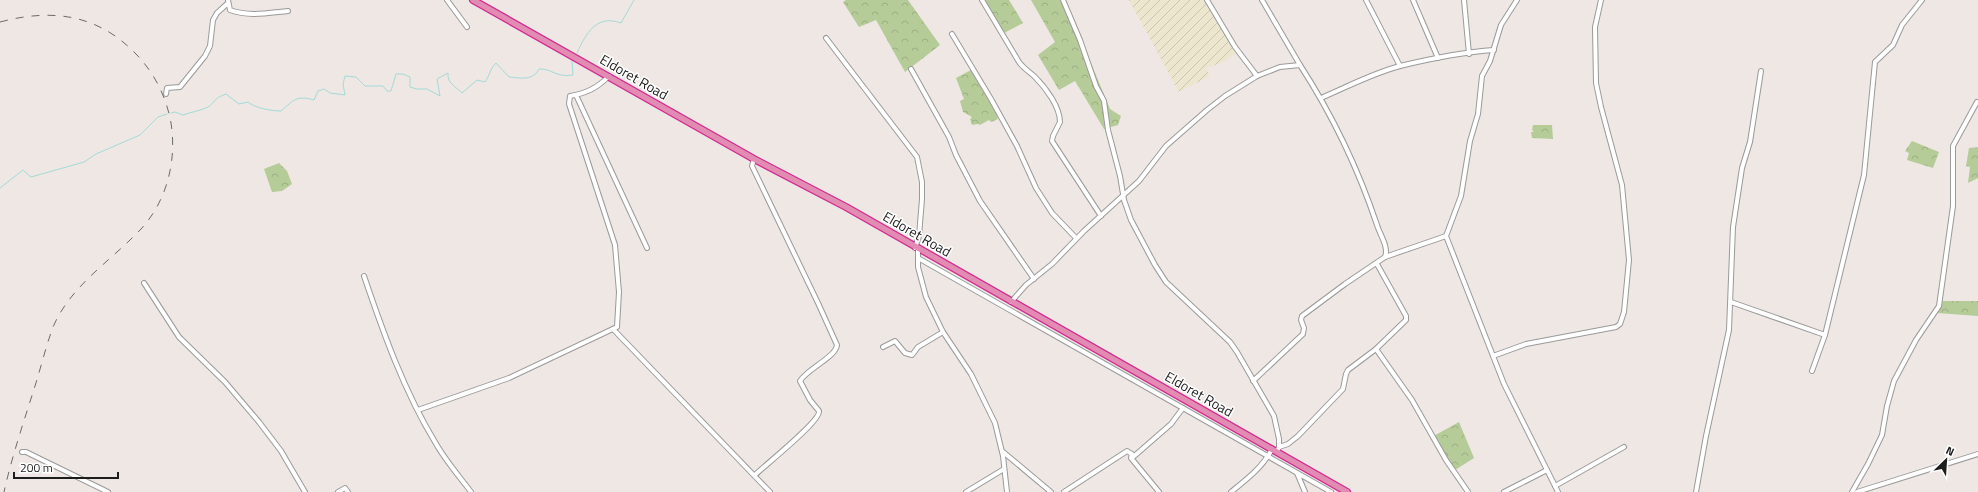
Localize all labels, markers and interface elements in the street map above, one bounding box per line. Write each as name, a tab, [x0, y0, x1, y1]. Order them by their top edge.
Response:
street label: Eldoret Road	[596, 49, 672, 105]
street label: Eldoret Road	[879, 206, 955, 262]
street label: Eldoret Road	[1161, 366, 1237, 422]
north arrow	[1926, 440, 1966, 480]
text: N	[1943, 442, 1957, 460]
scale bar	[14, 454, 118, 480]
text: 200 m	[20, 458, 53, 477]

